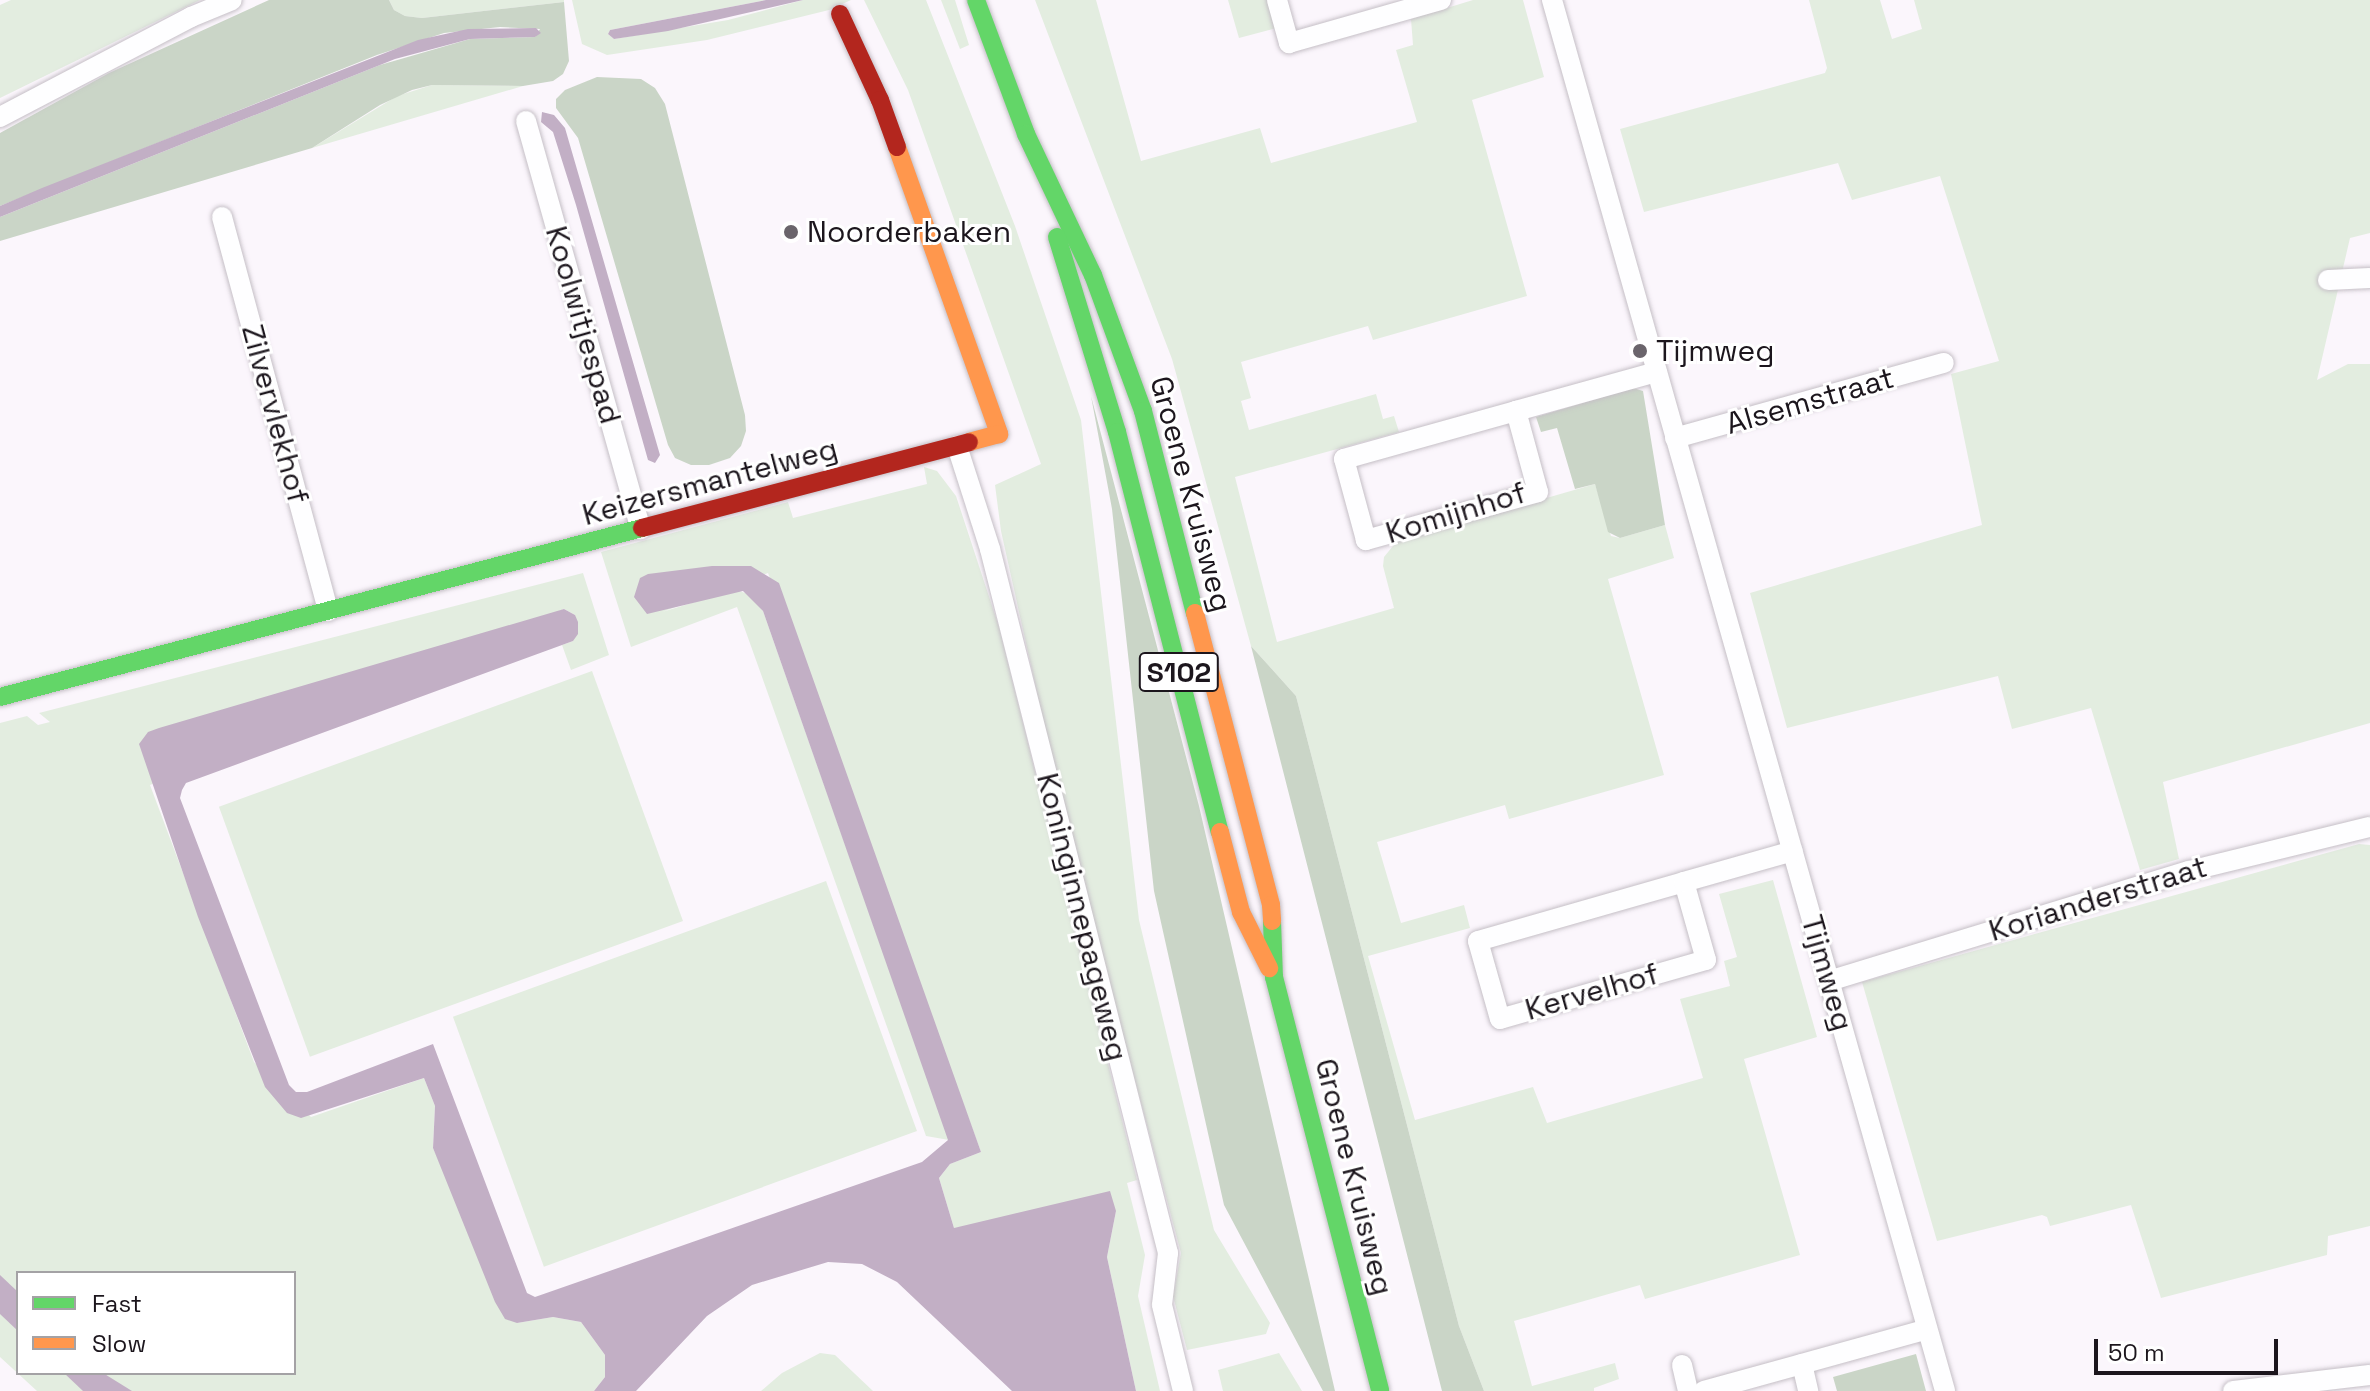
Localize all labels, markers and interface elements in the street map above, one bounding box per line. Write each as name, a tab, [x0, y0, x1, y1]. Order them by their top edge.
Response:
place label: Noorderbaken	[807, 214, 1011, 250]
street label: Koolwitjespad	[538, 222, 628, 428]
marker: Noorderbaken	[782, 223, 800, 241]
street label: Zilvervlekhof	[234, 321, 316, 507]
place label: Tijmweg	[1656, 333, 1775, 369]
marker: Tijmweg	[1631, 342, 1649, 360]
street label: Alsemstraat	[1722, 360, 1898, 442]
street label: Groene Kruisweg	[1142, 372, 1240, 616]
street label: Keizersmantelweg	[579, 431, 841, 533]
street label: Komijnhof	[1382, 475, 1530, 551]
road number: S102	[1137, 648, 1221, 696]
street label: Koninginnepageweg	[1029, 769, 1135, 1065]
street label: Korianderstraat	[1985, 849, 2211, 949]
street label: Tijmweg	[1793, 911, 1861, 1035]
street label: Kervelhof	[1521, 956, 1663, 1028]
street label: Groene Kruisweg	[1307, 1055, 1401, 1299]
legend	[16, 1271, 296, 1375]
text: Fast	[92, 1288, 142, 1319]
scale bar	[2098, 1323, 2282, 1373]
text: Slow	[92, 1328, 146, 1359]
text: 50 m	[2108, 1337, 2165, 1368]

